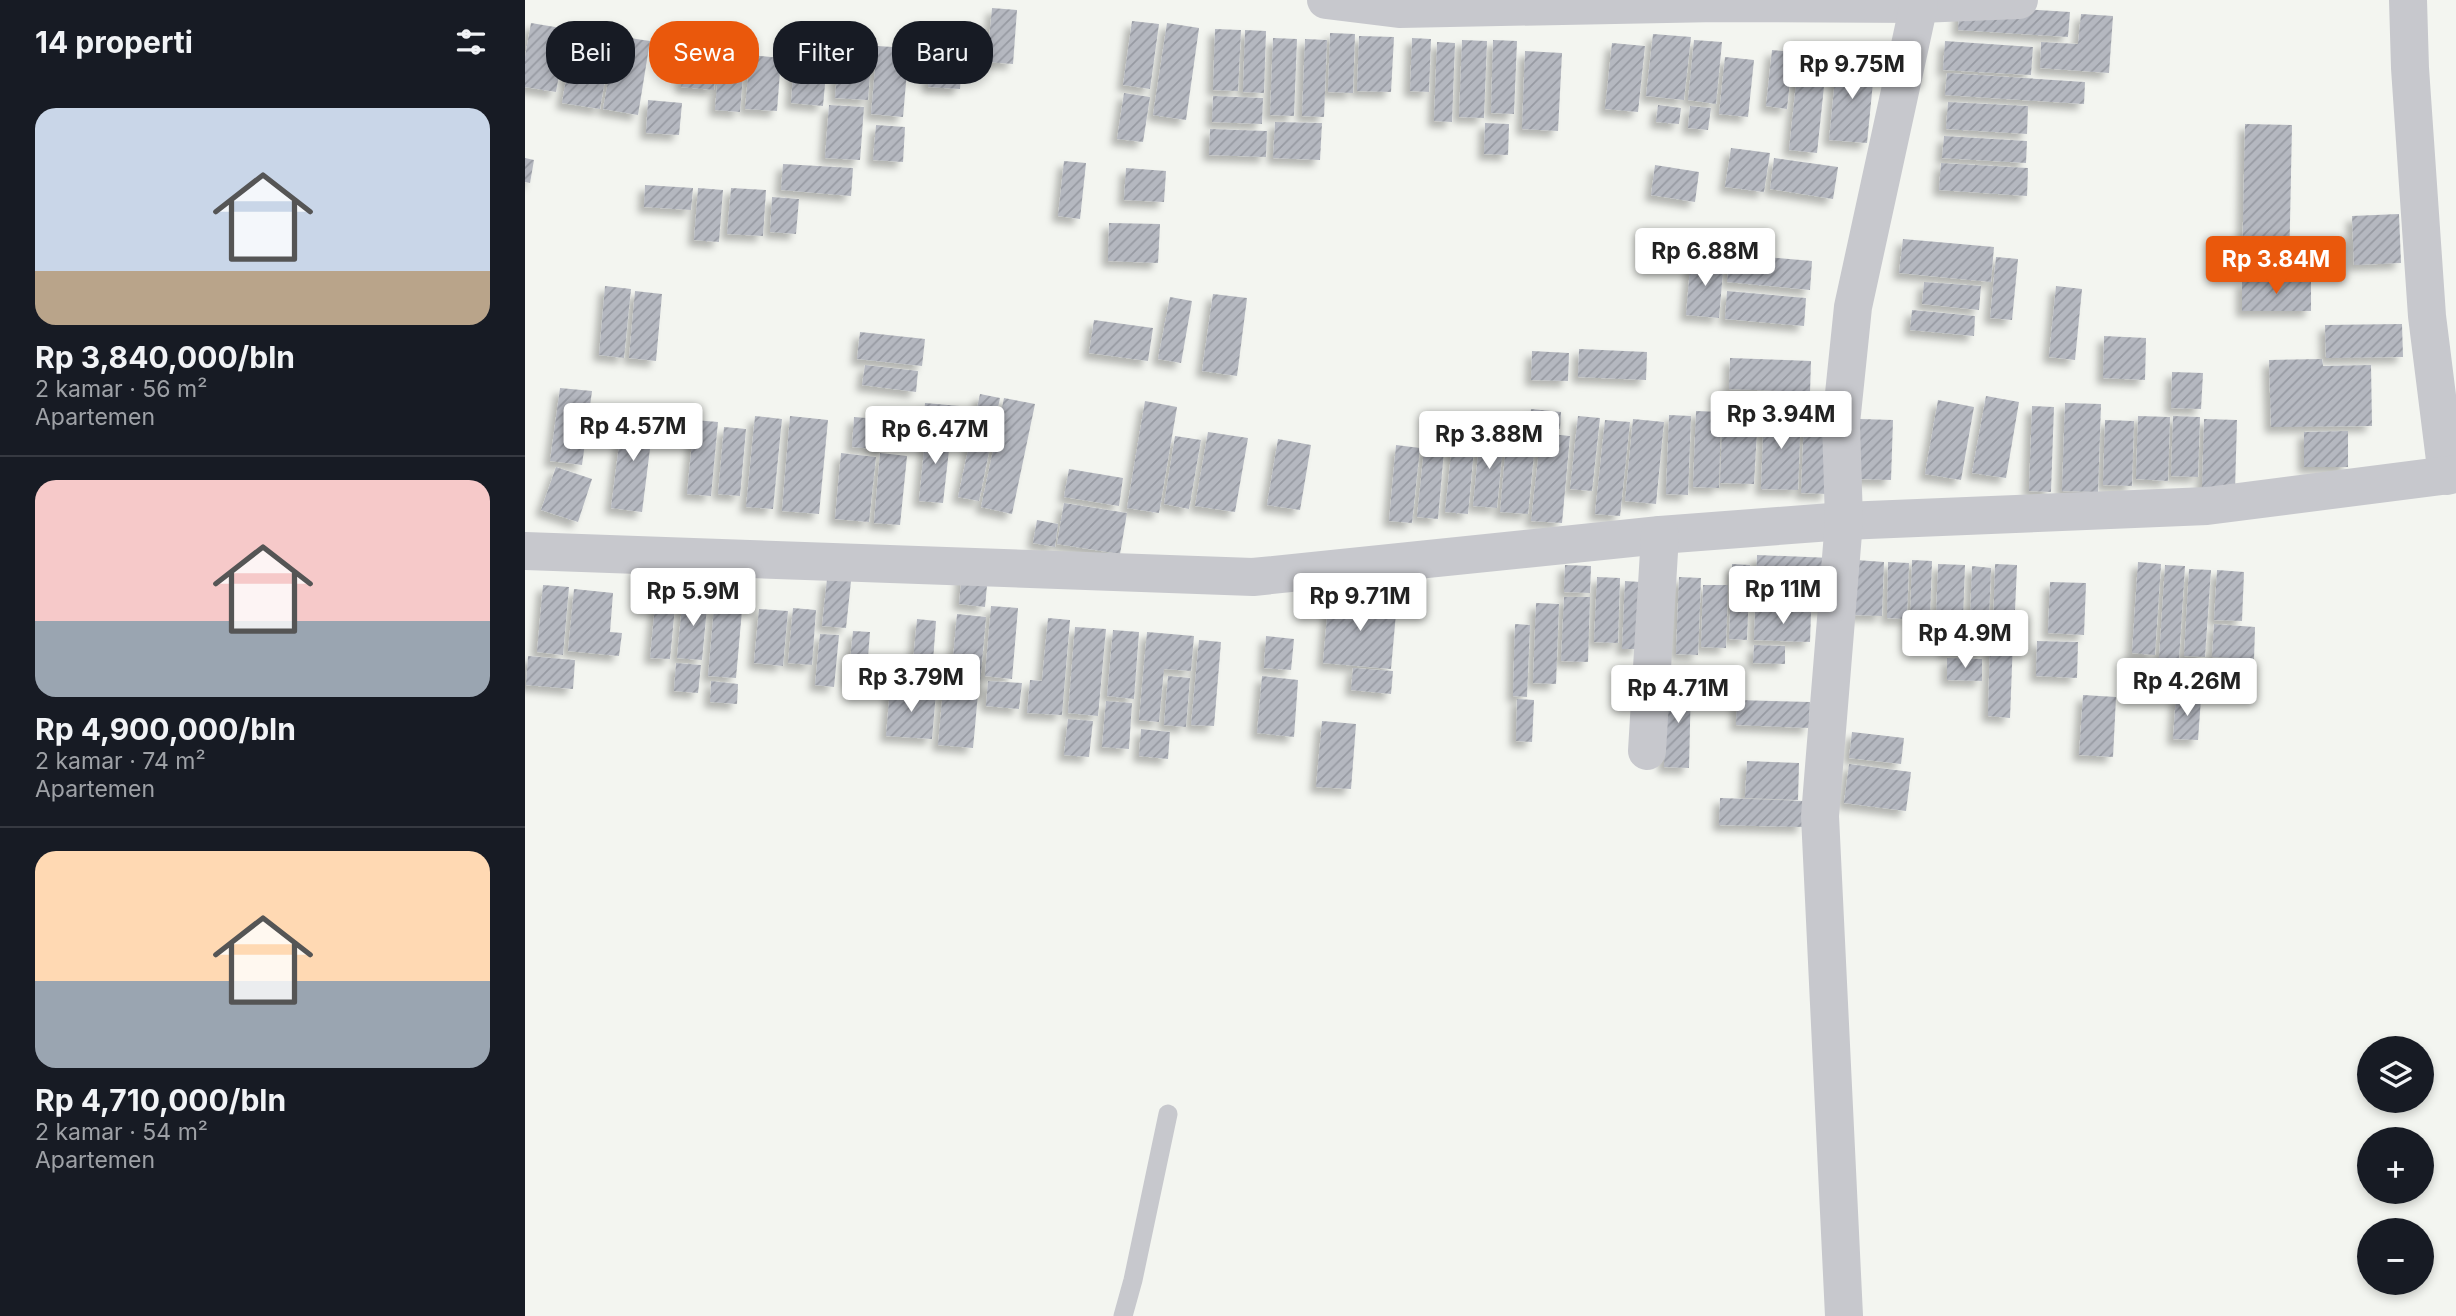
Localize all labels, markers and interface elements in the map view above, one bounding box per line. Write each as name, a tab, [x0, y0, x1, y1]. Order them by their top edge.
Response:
chip: Beli	[546, 21, 635, 84]
chip: Sewa	[649, 21, 759, 84]
chip: Filter	[773, 21, 878, 84]
chip: Baru	[892, 21, 993, 84]
icon: filters	[452, 23, 490, 61]
text: 14 properti	[35, 24, 193, 60]
pin: Rp 9.75M	[1780, 42, 1924, 101]
text: Rp 9.75M	[1799, 50, 1905, 78]
icon: home	[200, 154, 326, 280]
pin: Rp 6.88M	[1633, 229, 1777, 288]
pin: Rp 3.84M	[2204, 236, 2348, 296]
text: Rp 6.88M	[1651, 237, 1759, 265]
text: Rp 3.84M	[2222, 245, 2330, 273]
text: Rp 3,840,000/bln	[35, 339, 295, 375]
text: 2 kamar · 56 m²	[35, 375, 207, 403]
pin: Rp 3.94M	[1709, 392, 1853, 451]
text: Rp 3.94M	[1727, 400, 1835, 428]
text: Apartemen	[35, 403, 155, 431]
pin: Rp 4.57M	[561, 404, 705, 463]
pin: Rp 6.47M	[863, 406, 1007, 466]
text: Rp 4.57M	[580, 412, 686, 440]
pin: Rp 3.88M	[1417, 412, 1561, 471]
text: Rp 6.47M	[881, 415, 989, 443]
text: Rp 3.88M	[1435, 420, 1543, 448]
icon: home	[200, 526, 326, 652]
pin: Rp 11M	[1726, 566, 1840, 626]
pin: Rp 5.9M	[628, 568, 758, 628]
pin: Rp 9.71M	[1288, 574, 1432, 633]
text: Rp 11M	[1745, 575, 1821, 603]
text: Rp 5.9M	[647, 577, 739, 605]
text: Rp 9.71M	[1309, 582, 1411, 610]
pin: Rp 4.9M	[1900, 610, 2030, 670]
text: Rp 4.9M	[1918, 619, 2012, 647]
pin: Rp 3.79M	[839, 654, 983, 714]
pin: Rp 4.26M	[2115, 658, 2259, 718]
text: Rp 3.79M	[858, 663, 964, 691]
pin: Rp 4.71M	[1606, 666, 1750, 725]
text: Rp 4.26M	[2133, 667, 2241, 695]
text: Rp 4.71M	[1627, 674, 1729, 702]
text: Rp 4,900,000/bln	[35, 711, 296, 747]
text: 2 kamar · 74 m²	[35, 747, 206, 775]
text: Apartemen	[35, 775, 155, 803]
icon: home	[200, 897, 326, 1023]
map controls	[2357, 1036, 2434, 1295]
button: layers	[2357, 1036, 2434, 1113]
text: Rp 4,710,000/bln	[35, 1082, 286, 1118]
text: 2 kamar · 54 m²	[35, 1118, 208, 1146]
button: +	[2357, 1127, 2434, 1204]
text: Apartemen	[35, 1146, 155, 1174]
button: −	[2357, 1218, 2434, 1295]

